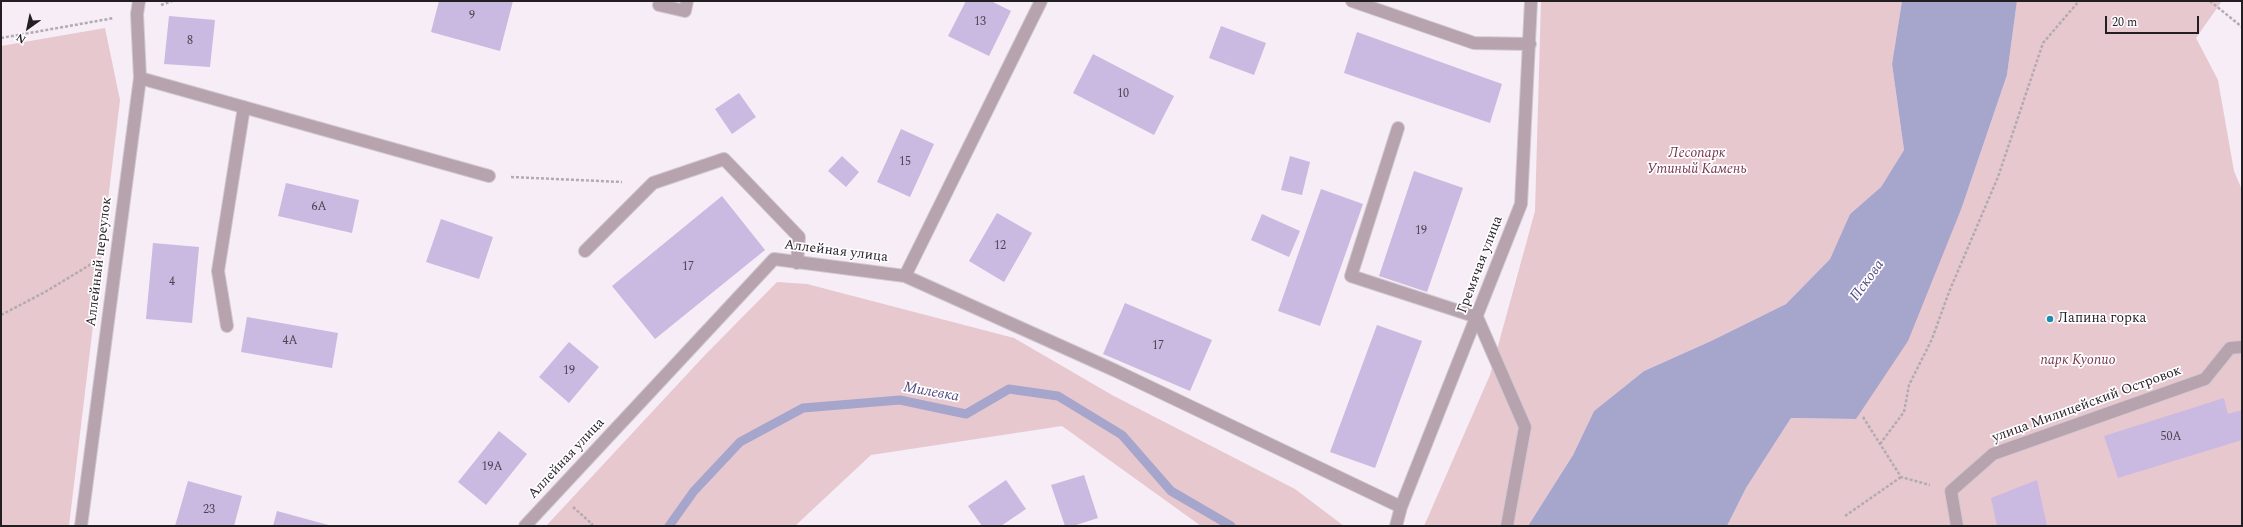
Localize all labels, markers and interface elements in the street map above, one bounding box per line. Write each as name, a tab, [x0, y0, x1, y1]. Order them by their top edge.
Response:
north arrow	[8, 8, 48, 48]
scale bar	[2107, 8, 2201, 34]
house number: 9	[469, 10, 475, 24]
text: 20 m	[2112, 13, 2137, 32]
house number: 13	[974, 16, 986, 30]
text: N	[13, 29, 30, 48]
house number: 8	[187, 35, 193, 49]
house number: 10	[1117, 88, 1129, 102]
park label: Лесопарк Утиный Камень	[1647, 146, 1747, 178]
house number: 15	[899, 156, 911, 170]
street label: Аллейный переулок	[84, 196, 116, 328]
house number: 6А	[312, 201, 326, 215]
street label: Гремячая улица	[1455, 214, 1507, 316]
house number: 19	[1415, 225, 1427, 239]
street label: Аллейная улица	[783, 237, 889, 267]
house number: 12	[994, 240, 1006, 254]
water label: Пскова	[1847, 257, 1889, 305]
house number: 17	[682, 261, 694, 275]
house number: 4	[169, 276, 175, 290]
place label: Лапина горка	[2058, 311, 2146, 327]
marker: Лапина горка	[2045, 314, 2055, 324]
house number: 4А	[283, 335, 297, 349]
house number: 17	[1152, 340, 1164, 354]
park label: парк Куопио	[2040, 353, 2116, 369]
street label: улица Милицейский Островок	[1990, 363, 2184, 447]
house number: 19	[563, 365, 575, 379]
water label: Милевка	[902, 379, 960, 407]
street label: Аллейная улица	[525, 415, 609, 503]
house number: 50А	[2161, 431, 2181, 445]
house number: 19А	[482, 461, 502, 475]
house number: 23	[203, 504, 215, 518]

